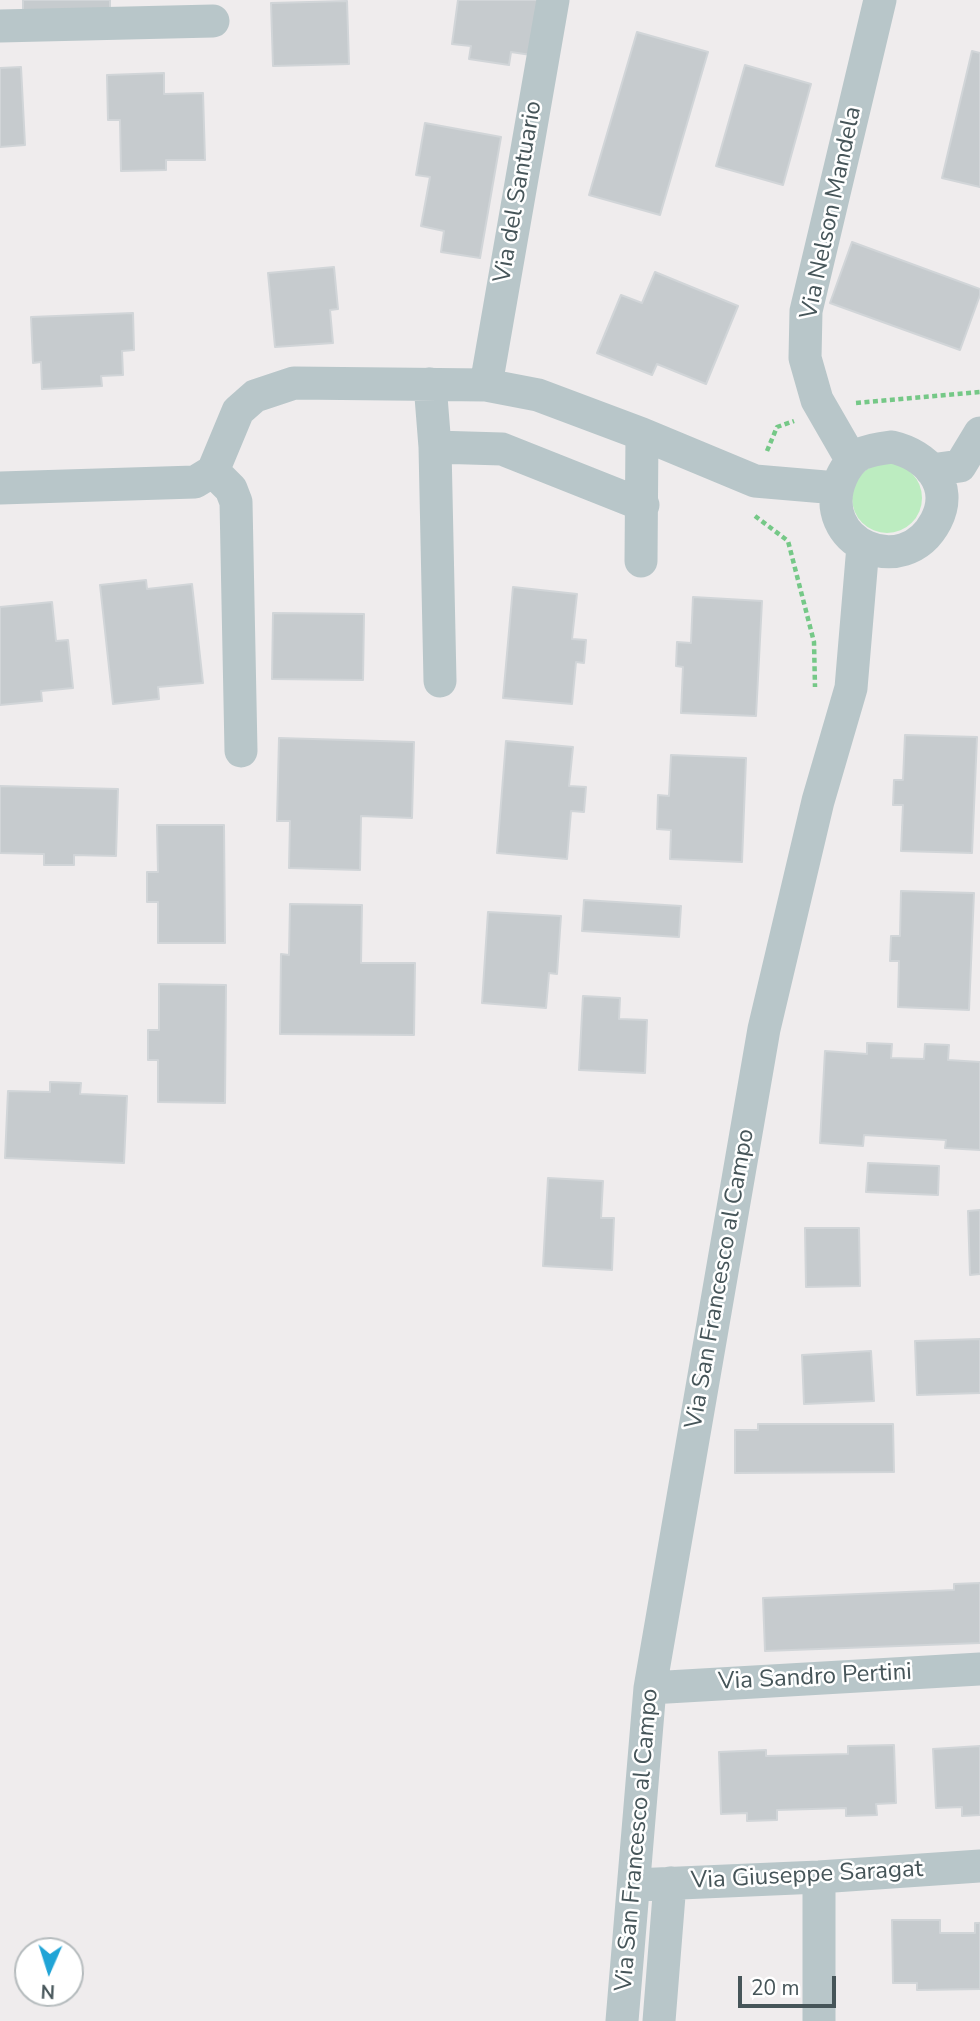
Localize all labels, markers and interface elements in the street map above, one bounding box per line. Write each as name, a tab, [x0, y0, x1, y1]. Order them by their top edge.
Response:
street label: Via del Santuario	[489, 99, 549, 285]
street label: Via Nelson Mandela	[795, 104, 869, 322]
street label: Via San Francesco al Campo	[680, 1127, 762, 1431]
street label: Via Sandro Pertini	[717, 1659, 913, 1697]
street label: Via San Francesco al Campo	[610, 1687, 666, 1993]
street label: Via Giuseppe Saragat	[690, 1856, 924, 1896]
north arrow	[14, 1937, 84, 2007]
scale bar	[742, 1962, 840, 2006]
text: 20 m	[751, 1974, 800, 2002]
text: N	[40, 1978, 56, 2004]

